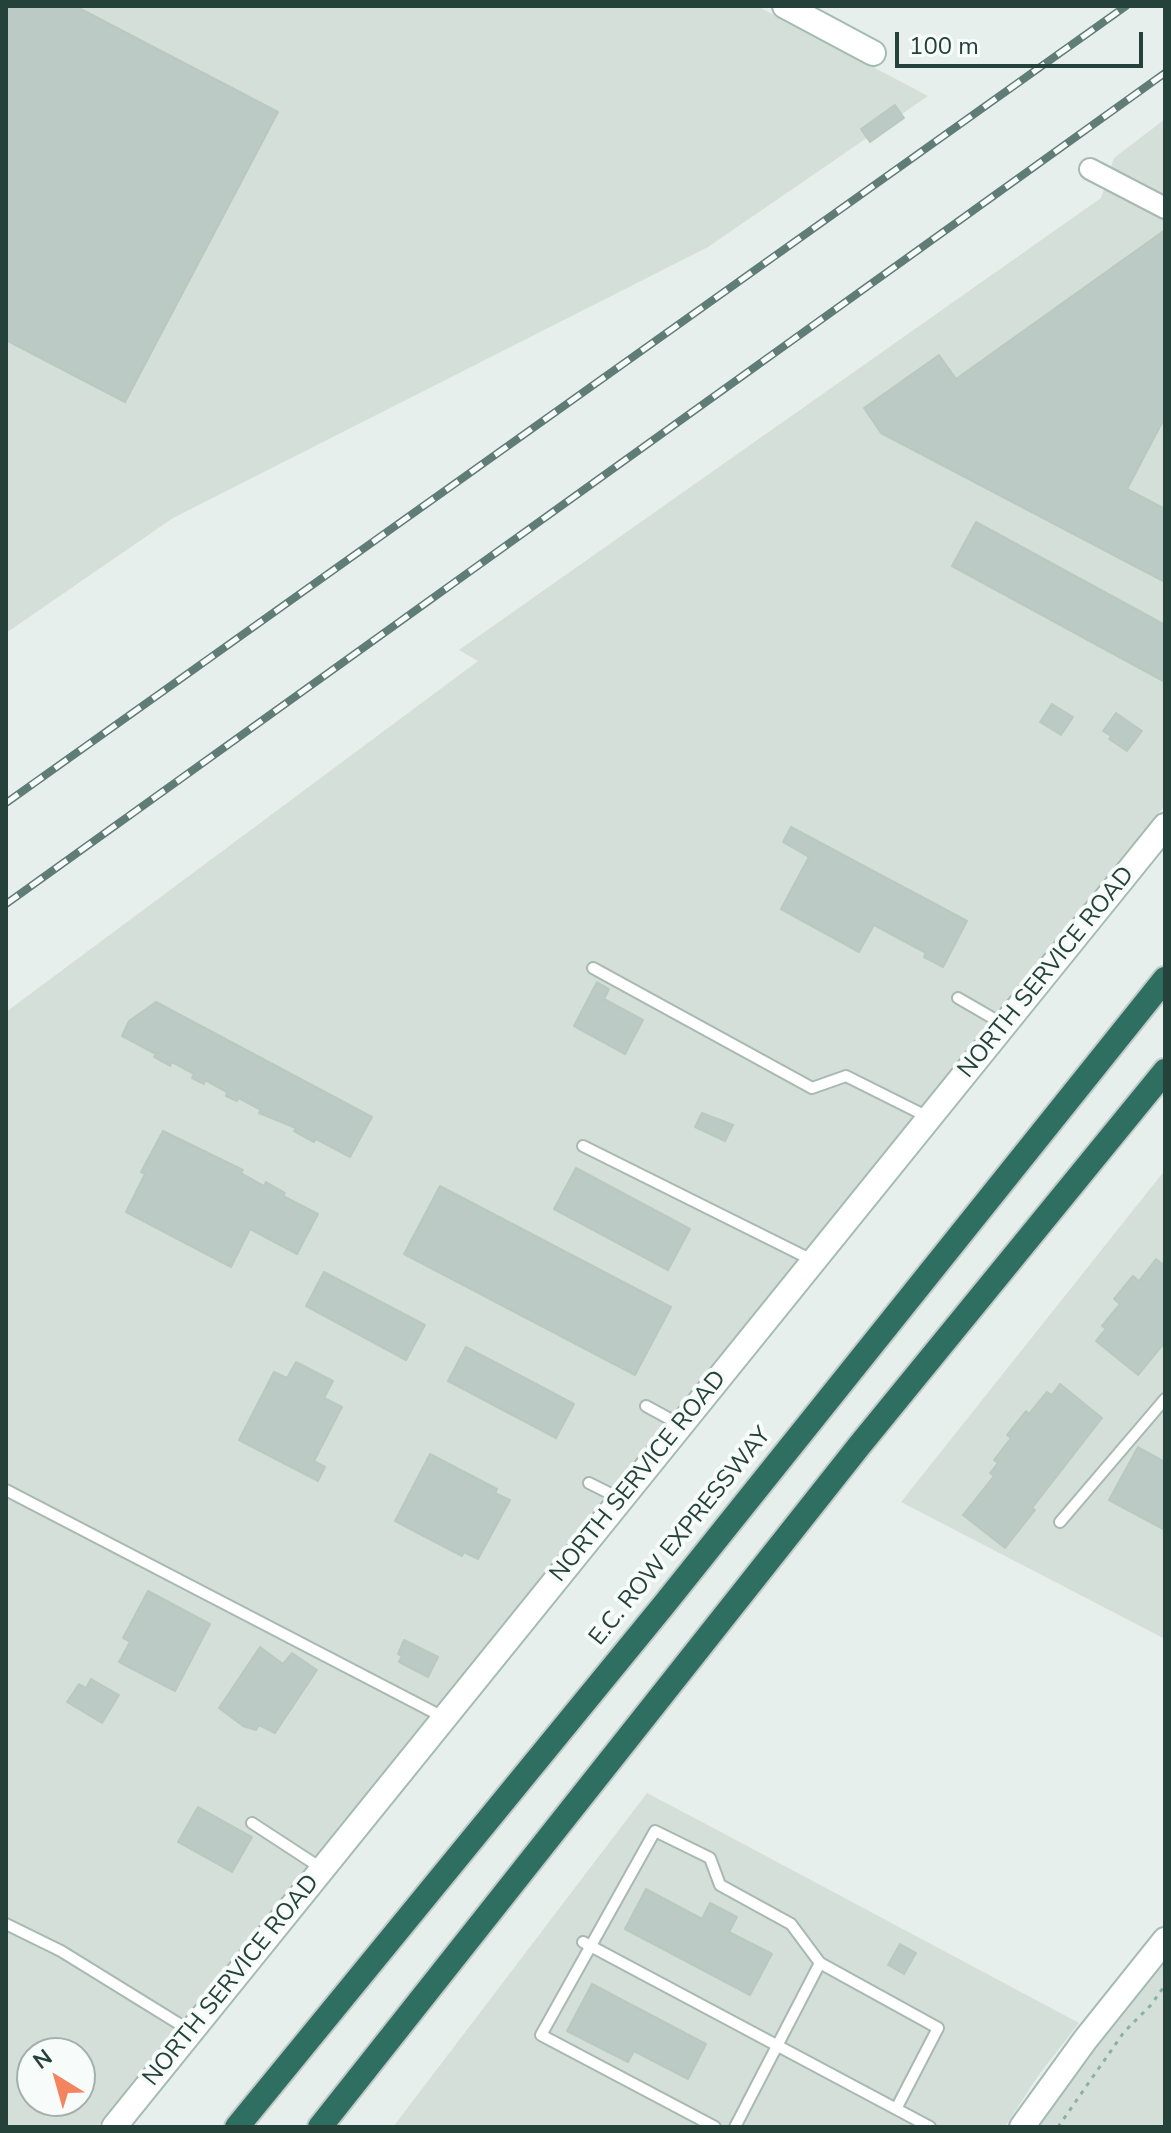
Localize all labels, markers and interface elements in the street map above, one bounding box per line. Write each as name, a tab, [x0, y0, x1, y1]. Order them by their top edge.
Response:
scale bar	[899, 16, 1147, 66]
text: 100 m	[909, 30, 979, 62]
street label: NORTH SERVICE ROAD	[953, 862, 1141, 1084]
street label: NORTH SERVICE ROAD	[545, 1366, 733, 1588]
street label: E.C. ROW EXPRESSWAY	[584, 1422, 778, 1652]
street label: NORTH SERVICE ROAD	[138, 1870, 326, 2092]
north arrow	[16, 2037, 96, 2117]
text: N	[27, 2042, 58, 2076]

